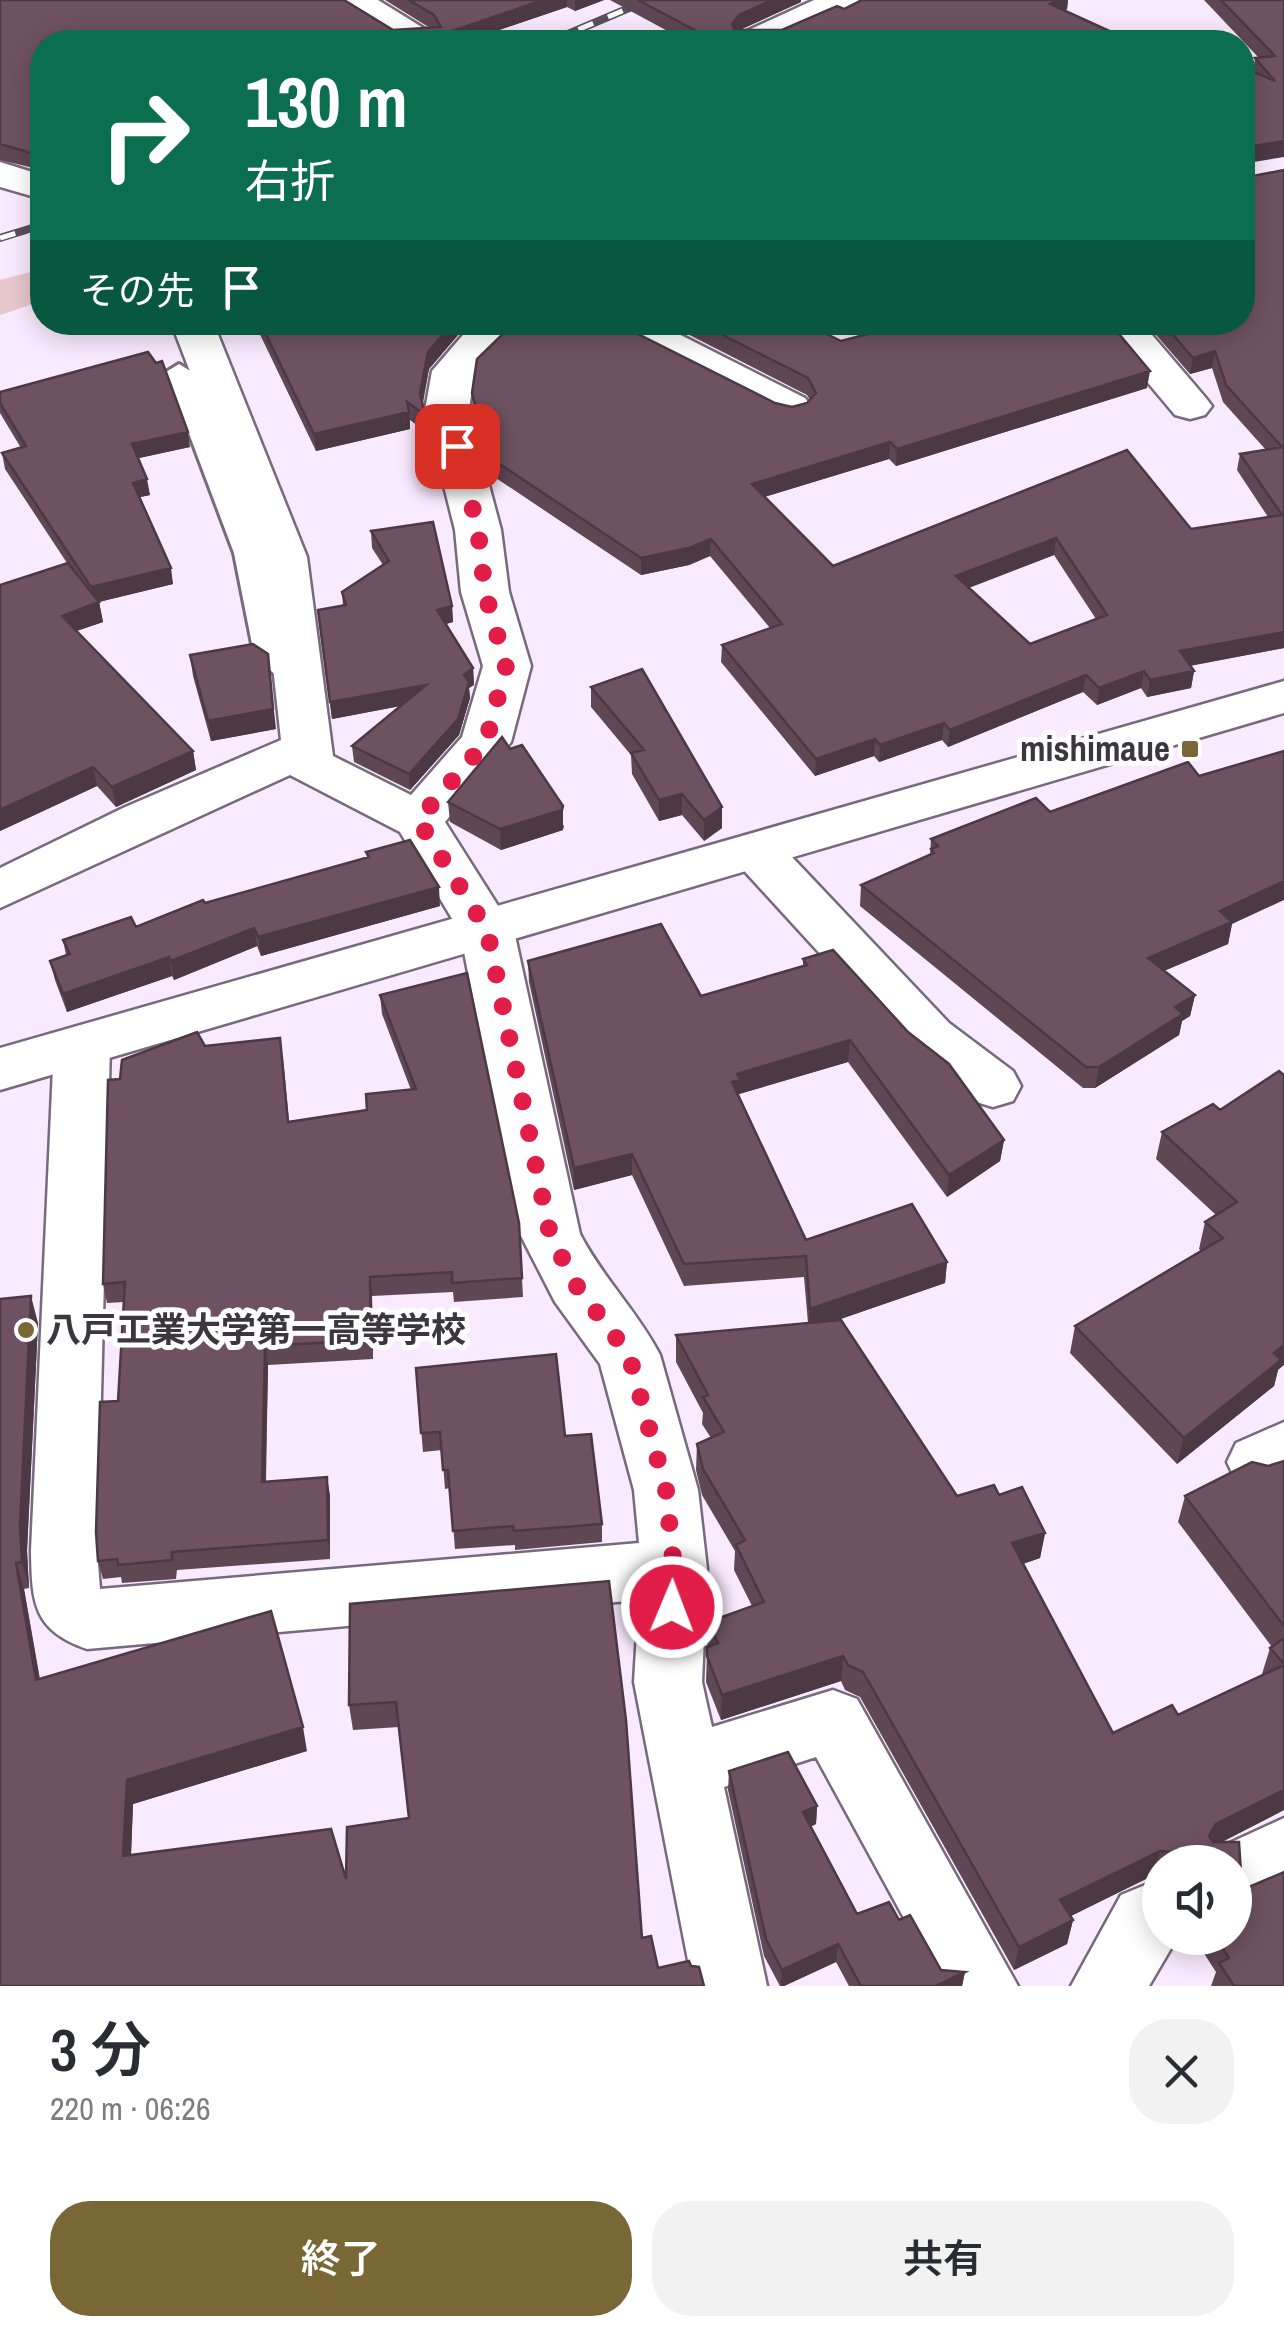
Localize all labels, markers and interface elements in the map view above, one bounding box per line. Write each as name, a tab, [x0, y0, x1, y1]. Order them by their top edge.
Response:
text: 130 m	[245, 55, 408, 149]
icon: right	[80, 70, 210, 200]
text: 右折	[245, 150, 335, 211]
icon: arrive	[214, 260, 269, 315]
text: その先	[80, 265, 194, 316]
pin	[415, 404, 500, 489]
icon: arrive	[430, 419, 485, 474]
place label: mishimaue	[1020, 725, 1170, 772]
marker: mishimaue	[1179, 738, 1201, 760]
place label: 八戸工業大学第一高等学校	[46, 1306, 466, 1353]
marker: 八戸工業大学第一高等学校	[15, 1319, 37, 1341]
position arrow	[620, 1555, 724, 1659]
map controls	[1142, 1845, 1252, 1955]
button: sound	[1142, 1845, 1252, 1955]
text: 3 分	[50, 2009, 151, 2090]
button: close	[1129, 2019, 1234, 2124]
text: 220 m · 06:26	[50, 2087, 210, 2130]
button: 終了	[50, 2201, 632, 2316]
button: 共有	[652, 2201, 1234, 2316]

